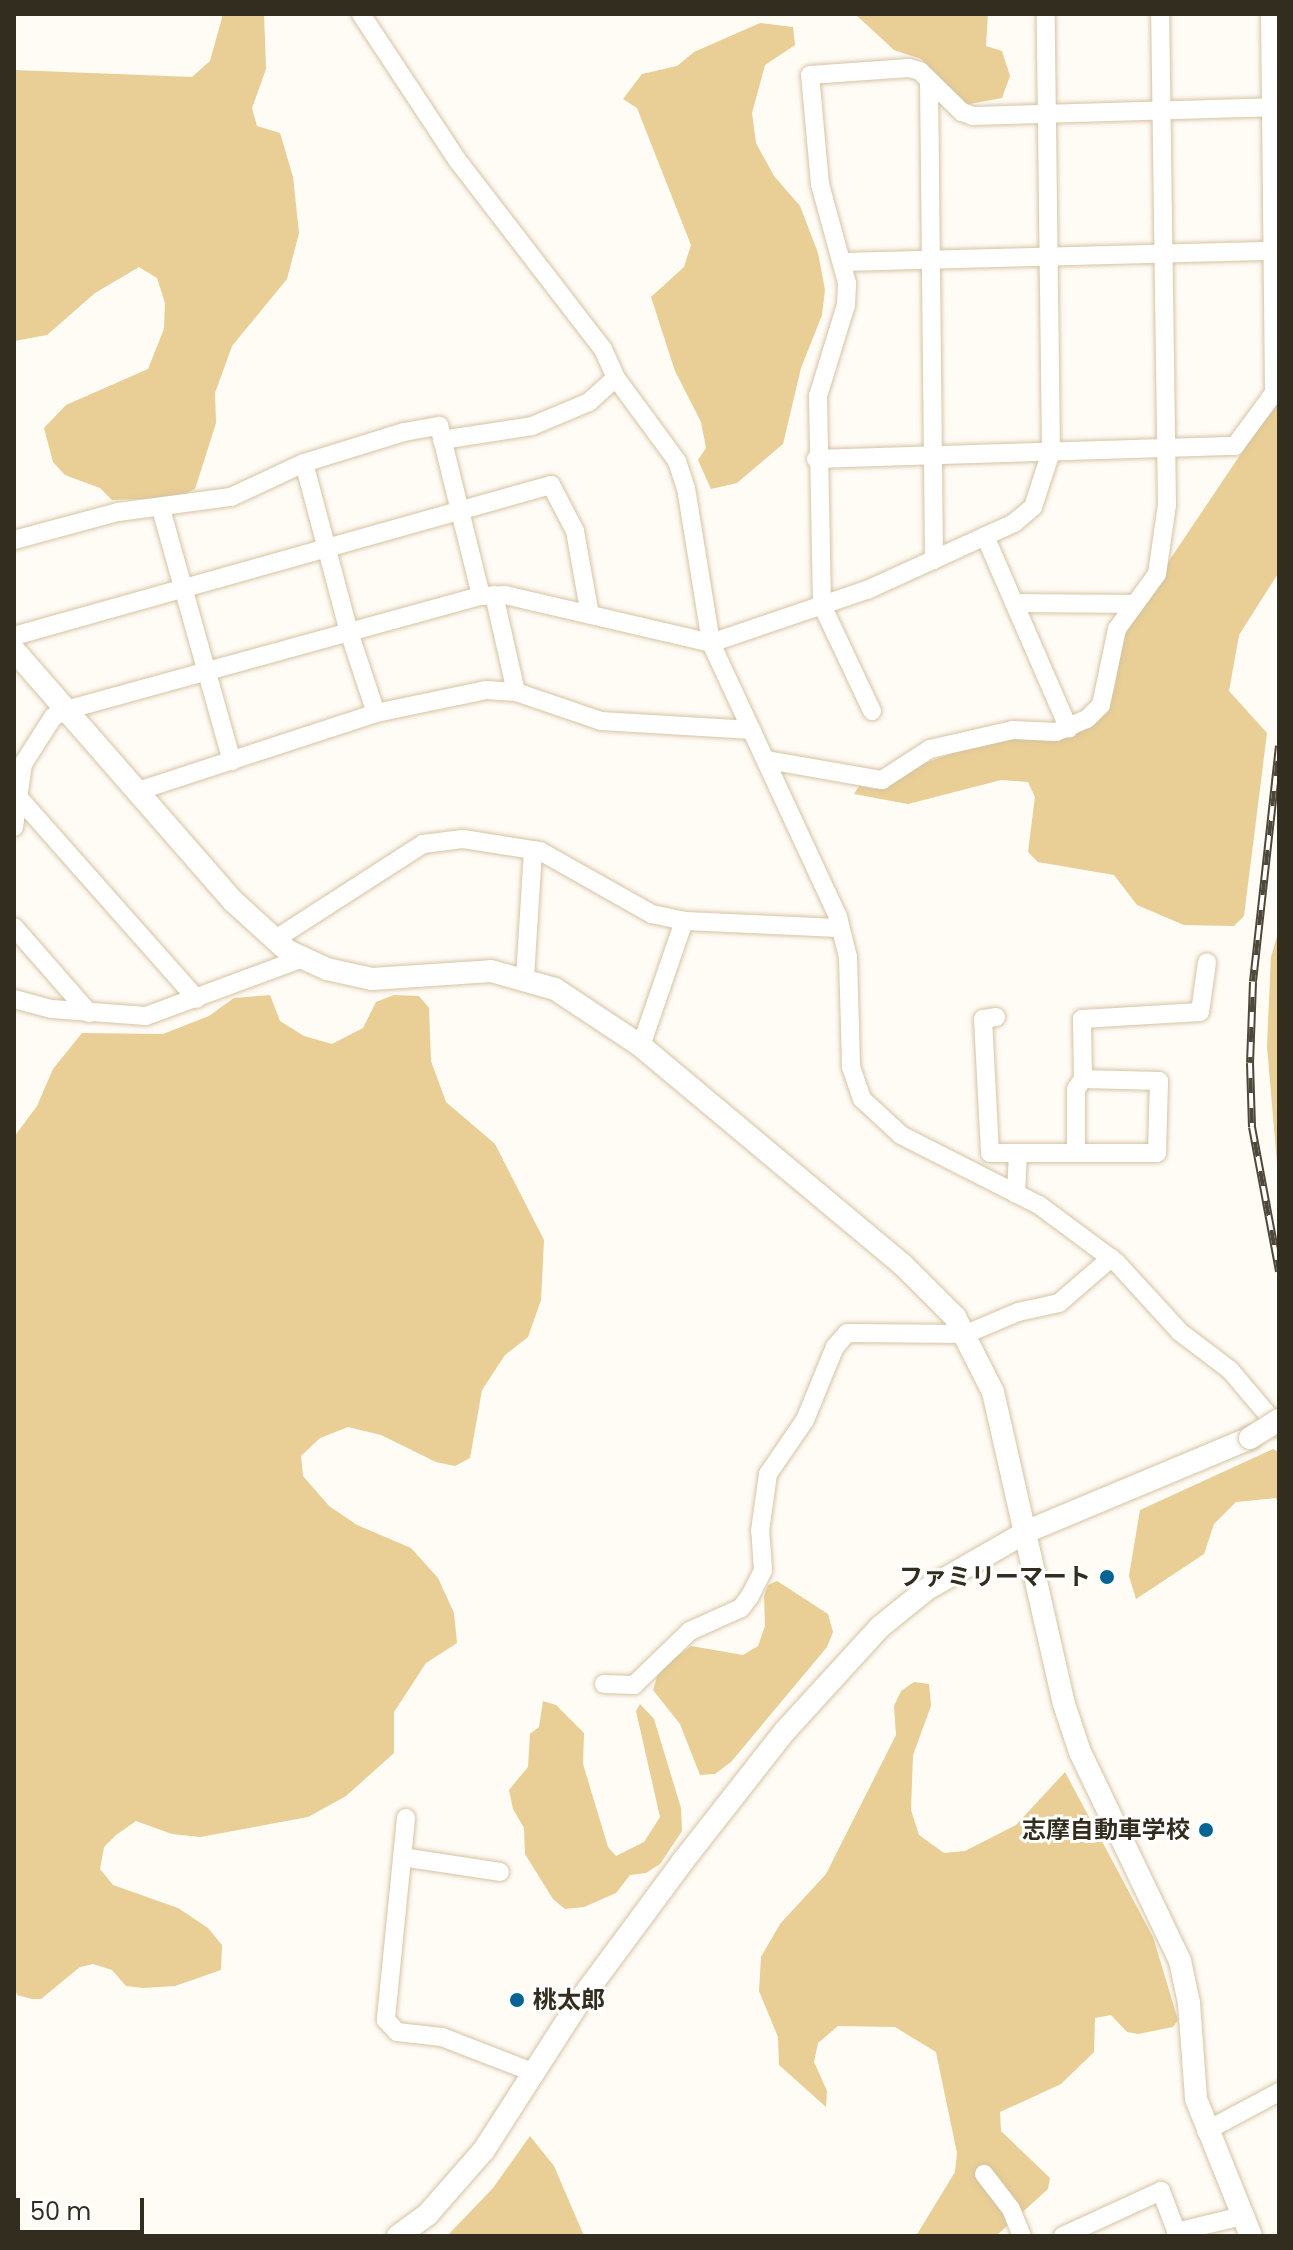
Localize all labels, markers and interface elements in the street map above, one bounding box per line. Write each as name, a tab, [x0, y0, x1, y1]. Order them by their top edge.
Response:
place label: ファミリーマート	[899, 1563, 1091, 1591]
marker: ファミリーマート	[1098, 1568, 1116, 1586]
place label: 志摩自動車学校	[1022, 1816, 1190, 1844]
marker: 志摩自動車学校	[1197, 1821, 1215, 1839]
place label: 桃太郎	[533, 1986, 605, 2014]
marker: 桃太郎	[508, 1991, 526, 2009]
scale bar	[20, 2182, 148, 2232]
text: 50 m	[30, 2195, 91, 2228]

